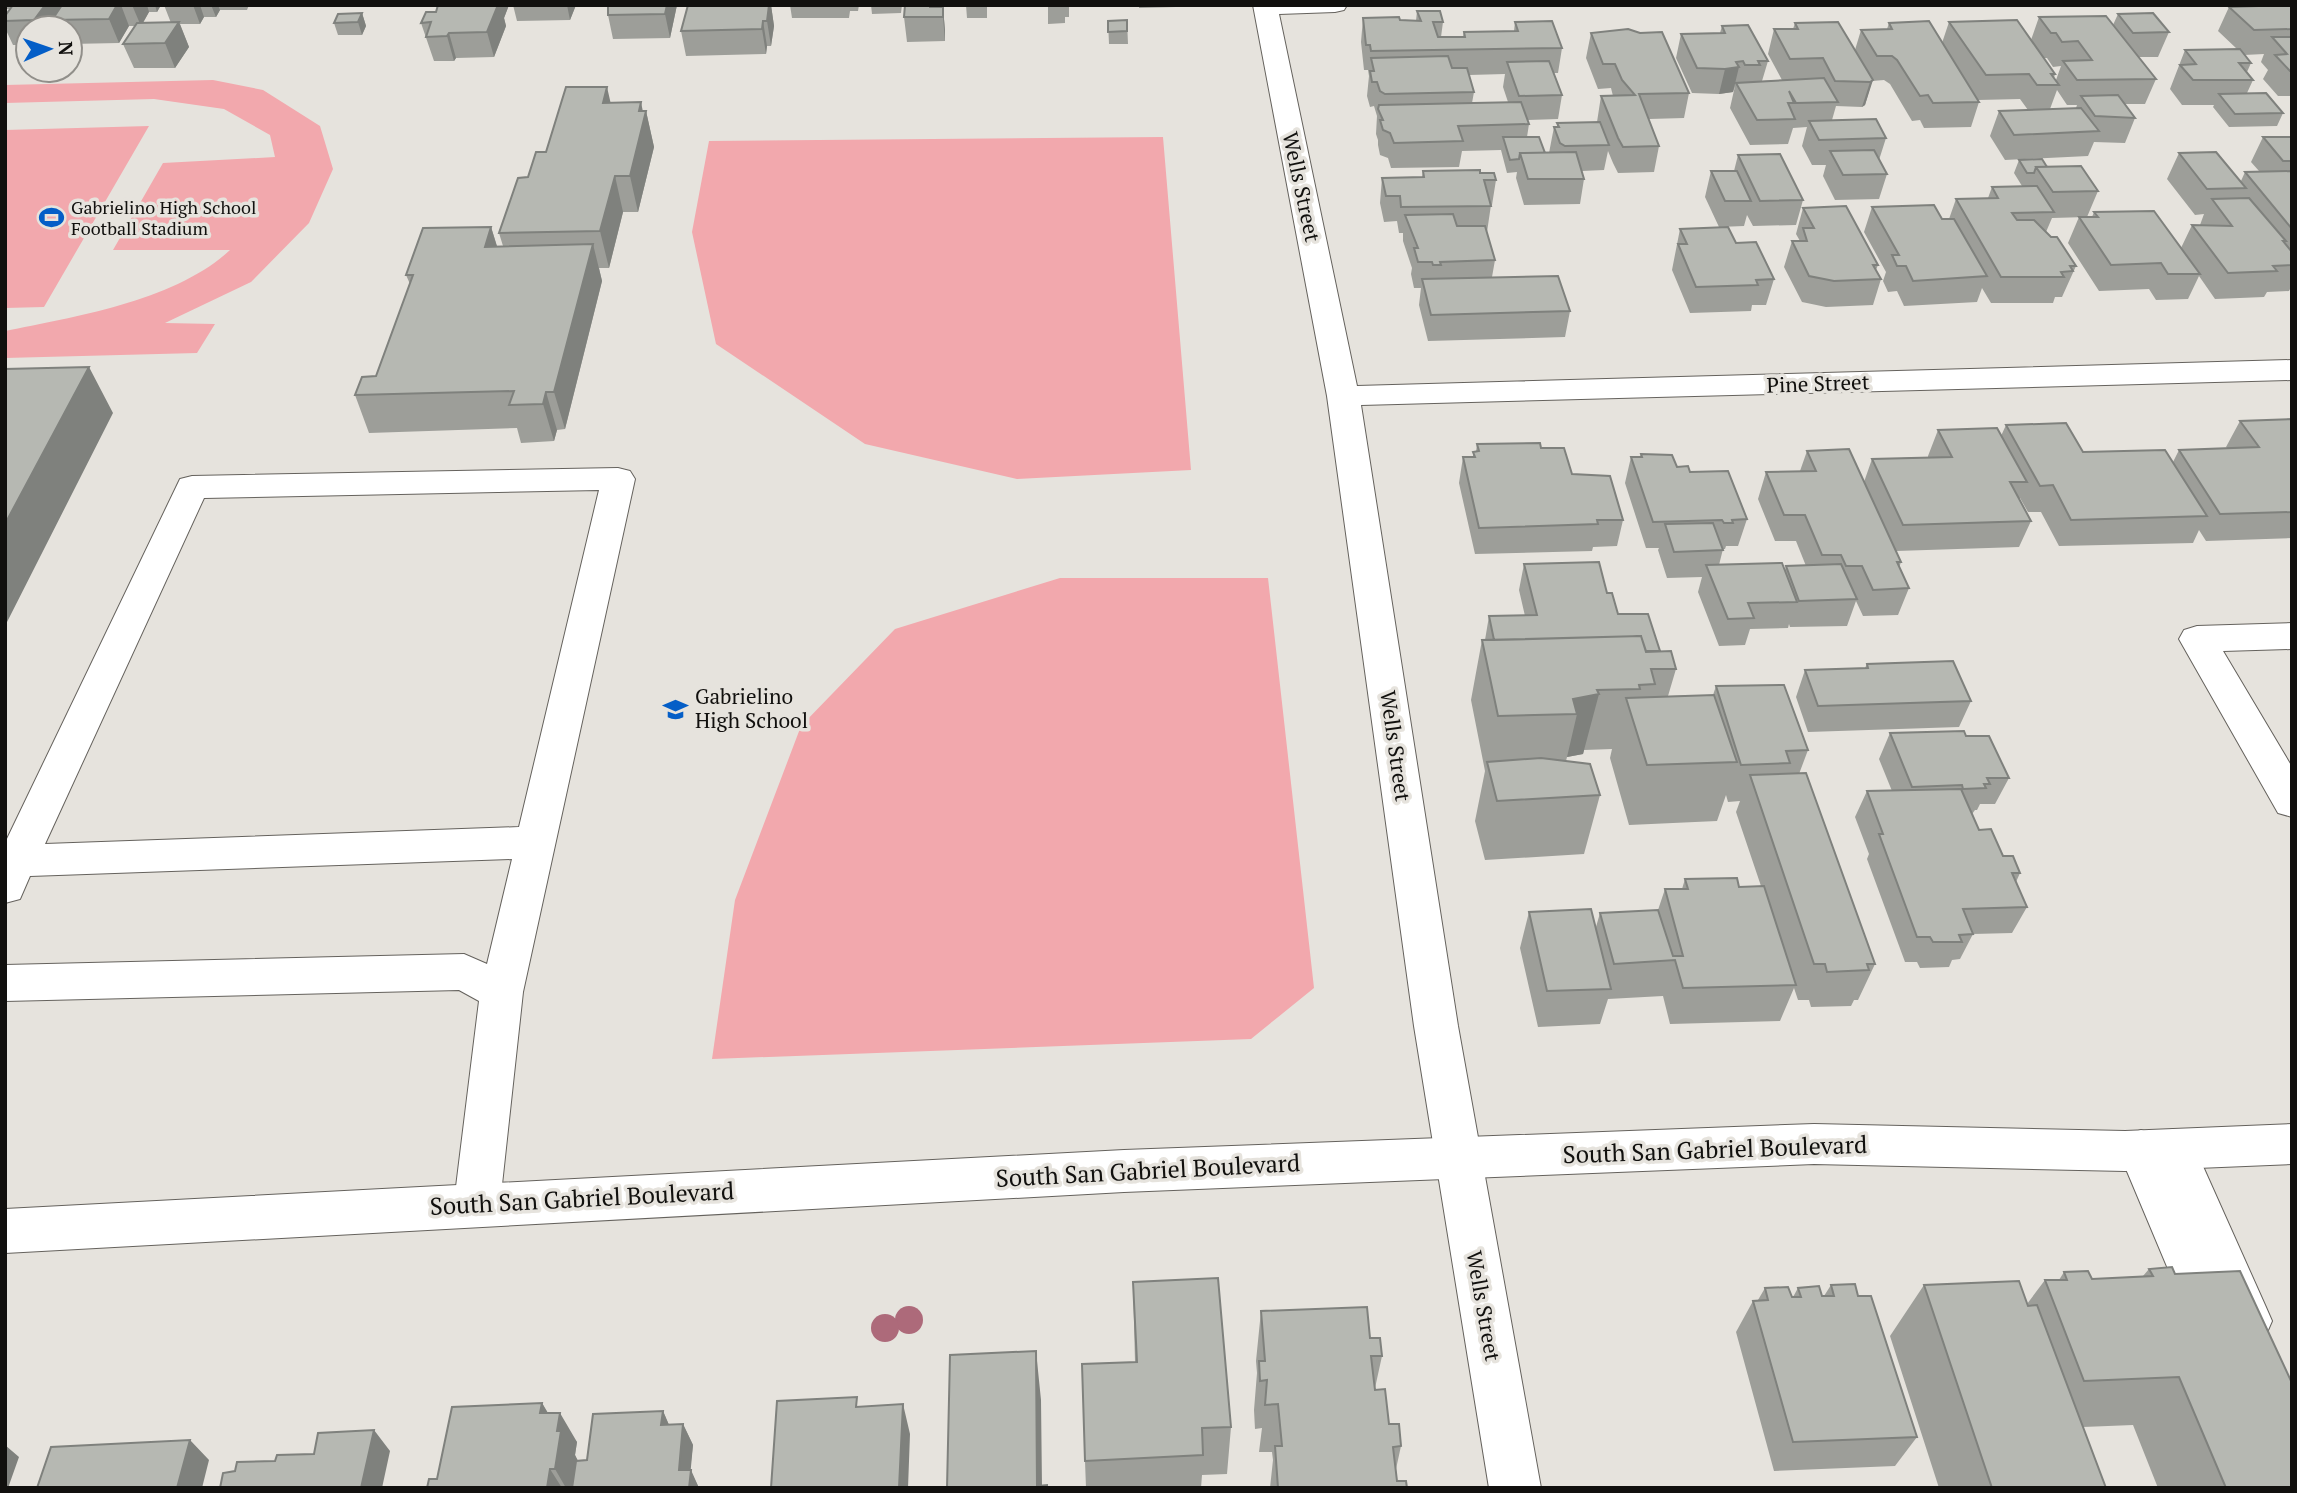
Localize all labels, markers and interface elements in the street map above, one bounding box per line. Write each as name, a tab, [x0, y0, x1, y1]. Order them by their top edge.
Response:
north arrow	[14, 14, 84, 84]
text: N	[54, 41, 79, 57]
street label: Wells Street	[1277, 129, 1327, 245]
place label: Gabrielino High School Football Stadium	[71, 195, 256, 240]
sports icon: Gabrielino High School Football Stadium	[37, 204, 65, 232]
street label: Pine Street	[1766, 367, 1870, 399]
place label: Gabrielino High School	[695, 682, 808, 734]
street label: Wells Street	[1374, 689, 1418, 803]
school or university icon: Gabrielino High School	[661, 695, 689, 723]
street label: South San Gabriel Boulevard	[1562, 1128, 1868, 1170]
street label: South San Gabriel Boulevard	[995, 1146, 1301, 1194]
street label: South San Gabriel Boulevard	[429, 1174, 735, 1222]
street label: Wells Street	[1461, 1248, 1508, 1363]

